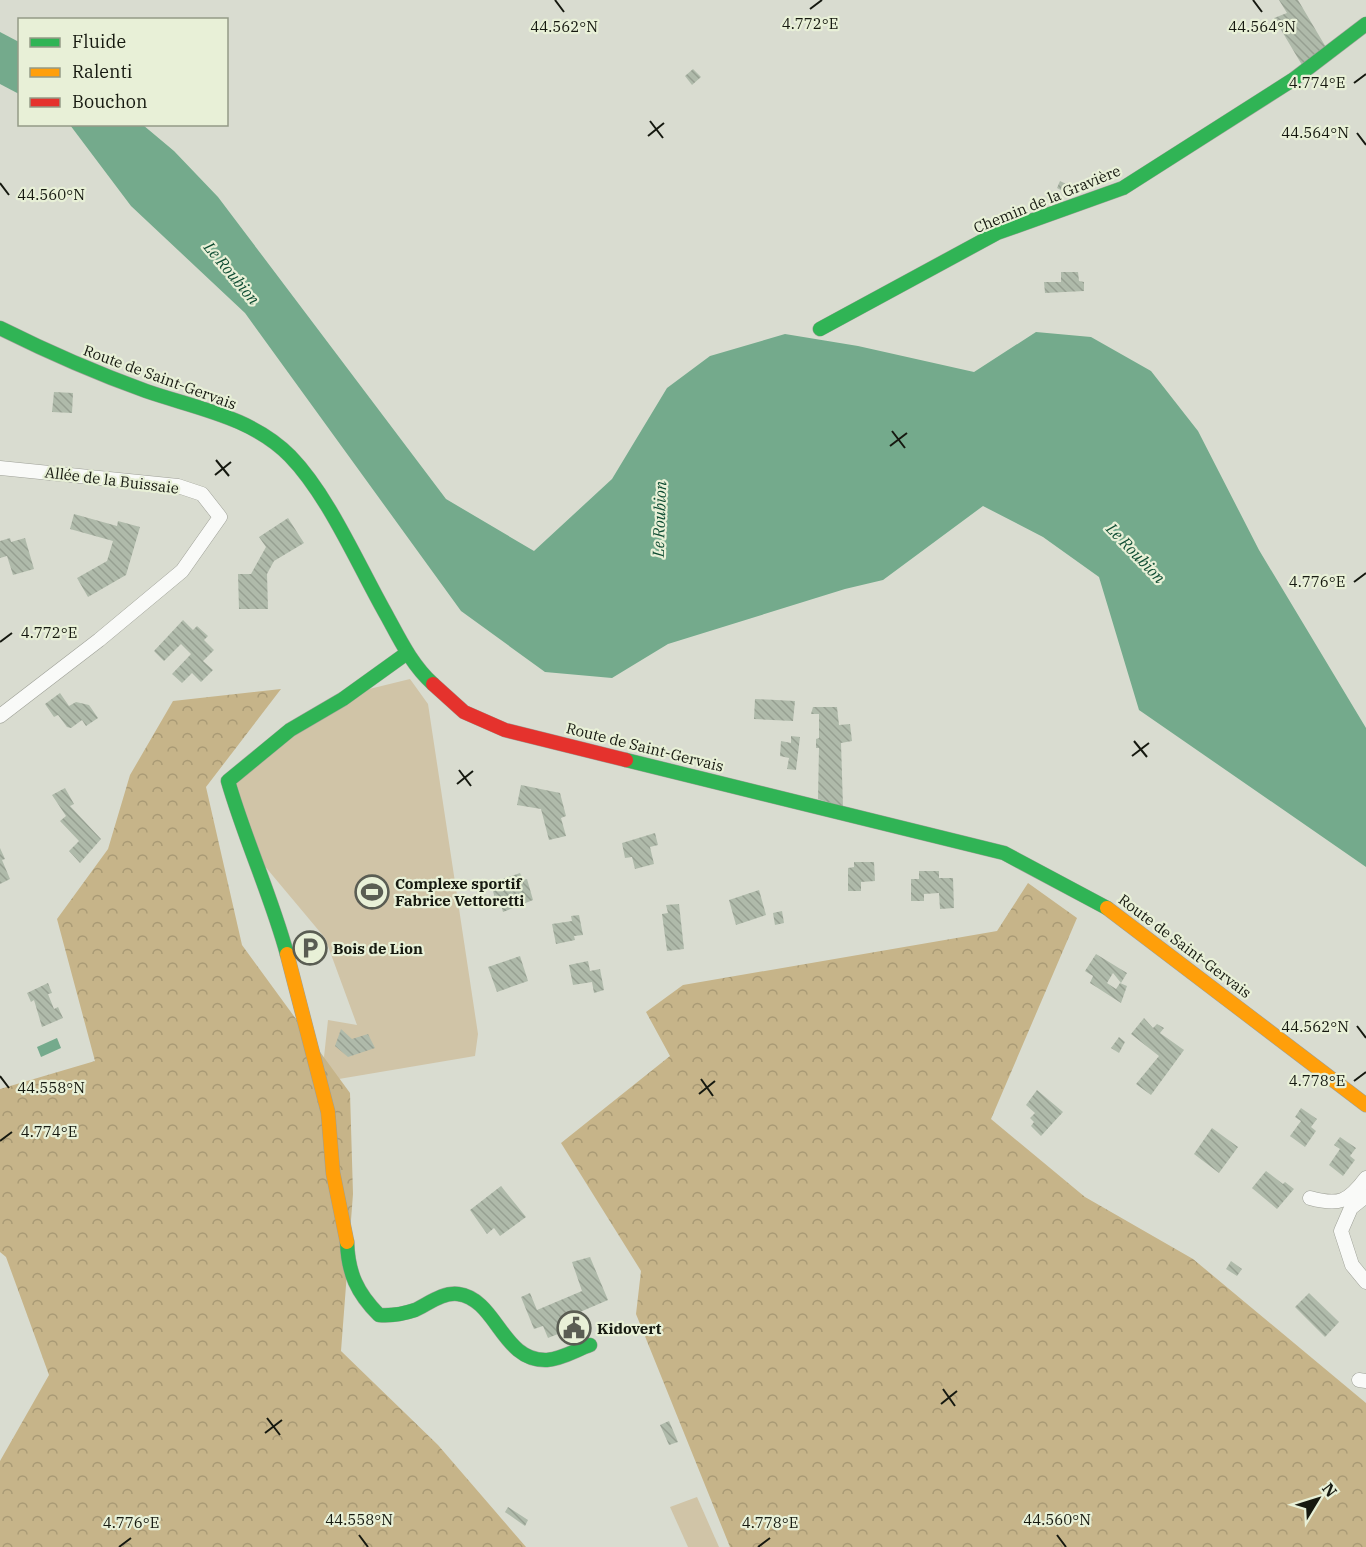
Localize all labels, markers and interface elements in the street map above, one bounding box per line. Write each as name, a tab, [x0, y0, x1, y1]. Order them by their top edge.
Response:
text: 4.772°E	[782, 14, 838, 33]
text: 44.562°N	[530, 17, 598, 36]
text: 44.564°N	[1228, 17, 1296, 36]
legend	[18, 18, 228, 126]
text: Fluide	[72, 30, 126, 53]
text: Ralenti	[72, 60, 133, 83]
text: 4.774°E	[1289, 73, 1345, 92]
text: Bouchon	[72, 90, 148, 113]
text: 44.564°N	[1281, 123, 1349, 142]
street label: Chemin de la Gravière	[971, 161, 1123, 237]
text: 44.560°N	[17, 185, 85, 204]
water label: Le Roubion	[199, 237, 264, 309]
street label: Route de Saint-Gervais	[81, 340, 239, 414]
street label: Allée de la Buissaie	[44, 462, 180, 498]
water label: Le Roubion	[648, 481, 670, 558]
water label: Le Roubion	[1102, 518, 1170, 587]
text: 4.776°E	[1289, 572, 1345, 591]
text: 4.772°E	[21, 623, 77, 642]
street label: Route de Saint-Gervais	[564, 718, 726, 776]
sports icon: Complexe sportif Fabrice Vettoretti	[354, 874, 390, 910]
place label: Complexe sportif Fabrice Vettoretti	[395, 874, 524, 910]
street label: Route de Saint-Gervais	[1115, 890, 1255, 1002]
parking icon: Bois de Lion	[292, 930, 328, 966]
place label: Bois de Lion	[333, 939, 423, 958]
text: 44.562°N	[1281, 1017, 1349, 1036]
text: 4.778°E	[1289, 1071, 1345, 1090]
text: 44.558°N	[17, 1078, 85, 1097]
text: 4.774°E	[21, 1122, 77, 1141]
public building icon: Kidovert	[556, 1310, 592, 1346]
place label: Kidovert	[597, 1319, 662, 1338]
north arrow	[1288, 1469, 1348, 1529]
text: N	[1318, 1479, 1342, 1501]
text: 44.558°N	[325, 1510, 393, 1529]
text: 44.560°N	[1023, 1510, 1091, 1529]
text: 4.776°E	[103, 1513, 159, 1532]
text: 4.778°E	[742, 1513, 798, 1532]

